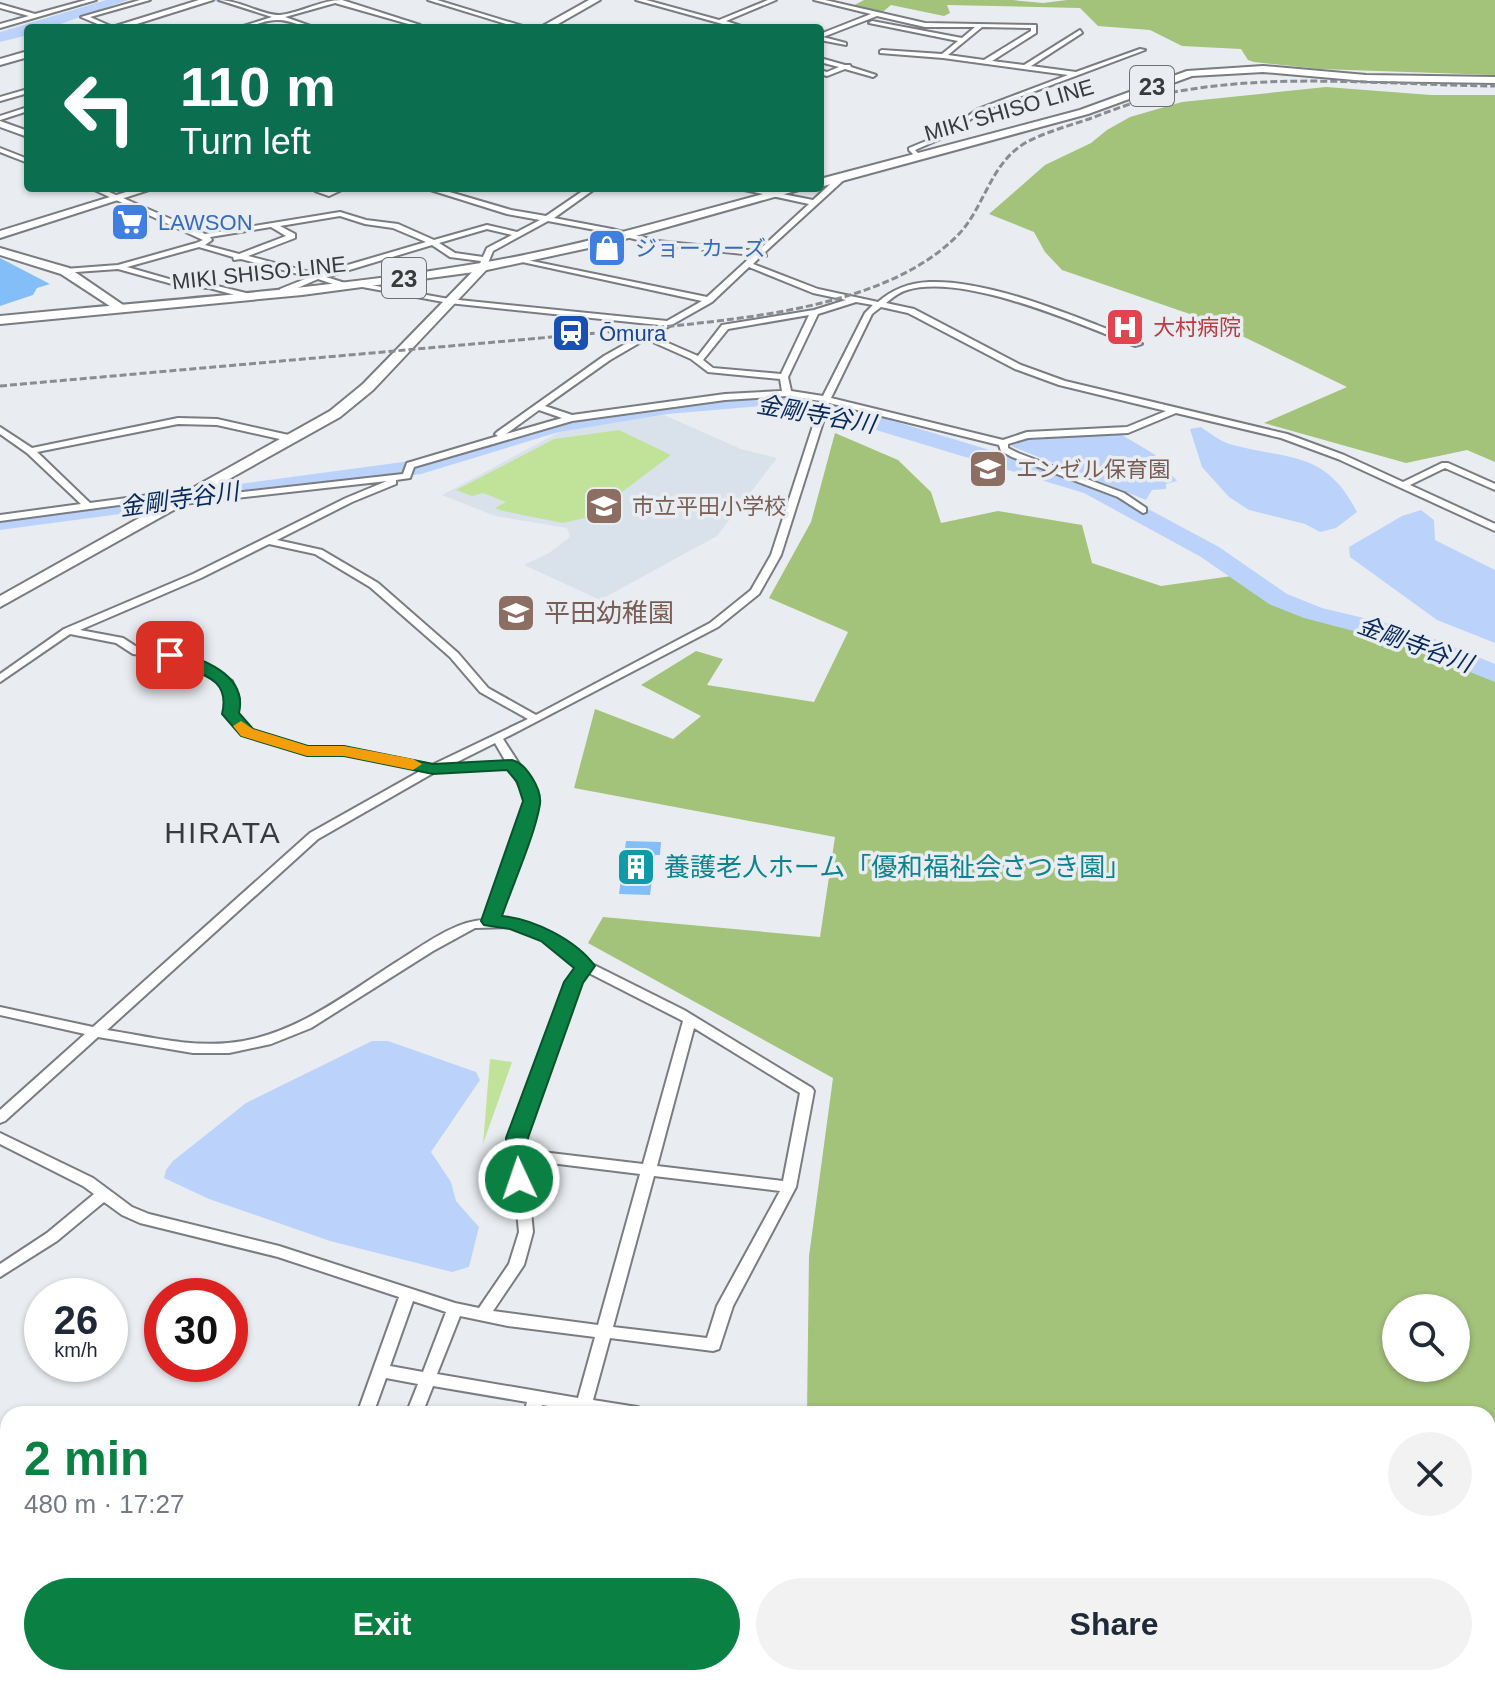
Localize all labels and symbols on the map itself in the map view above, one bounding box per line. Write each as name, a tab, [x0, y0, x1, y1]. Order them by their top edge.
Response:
road number: 23	[1130, 66, 1174, 106]
street label: MIKI SHISO LINE	[922, 74, 1096, 146]
supermarket icon: LAWSON	[109, 201, 151, 243]
place label: LAWSON	[158, 210, 253, 235]
shop icon: ジョーカーズ	[586, 227, 628, 269]
place label: ジョーカーズ	[635, 236, 766, 261]
street label: MIKI SHISO LINE	[171, 251, 347, 295]
road number: 23	[382, 258, 426, 298]
hospital icon: 大村病院	[1104, 306, 1146, 348]
station icon: Ōmura	[550, 312, 592, 354]
place label: 大村病院	[1153, 315, 1241, 340]
place label: Ōmura	[599, 321, 667, 346]
water label: 金剛寺谷川	[755, 390, 880, 438]
school or university icon: エンゼル保育園	[967, 448, 1009, 490]
place label: エンゼル保育園	[1016, 457, 1170, 482]
water label: 金剛寺谷川	[118, 477, 243, 521]
school or university icon: 市立平田小学校	[583, 485, 625, 527]
place label: 市立平田小学校	[632, 494, 786, 519]
school or university icon: 平田幼稚園	[495, 592, 537, 634]
place label: 平田幼稚園	[544, 598, 674, 628]
water label: 金剛寺谷川	[1354, 611, 1479, 678]
pin	[136, 621, 204, 689]
district label: HIRATA	[164, 816, 282, 849]
building icon: 養護老人ホーム「優和福祉会さつき園」	[615, 846, 657, 888]
place label: 養護老人ホーム「優和福祉会さつき園」	[664, 852, 1131, 882]
position arrow	[477, 1137, 561, 1221]
speed limit sign: 30	[144, 1278, 248, 1382]

